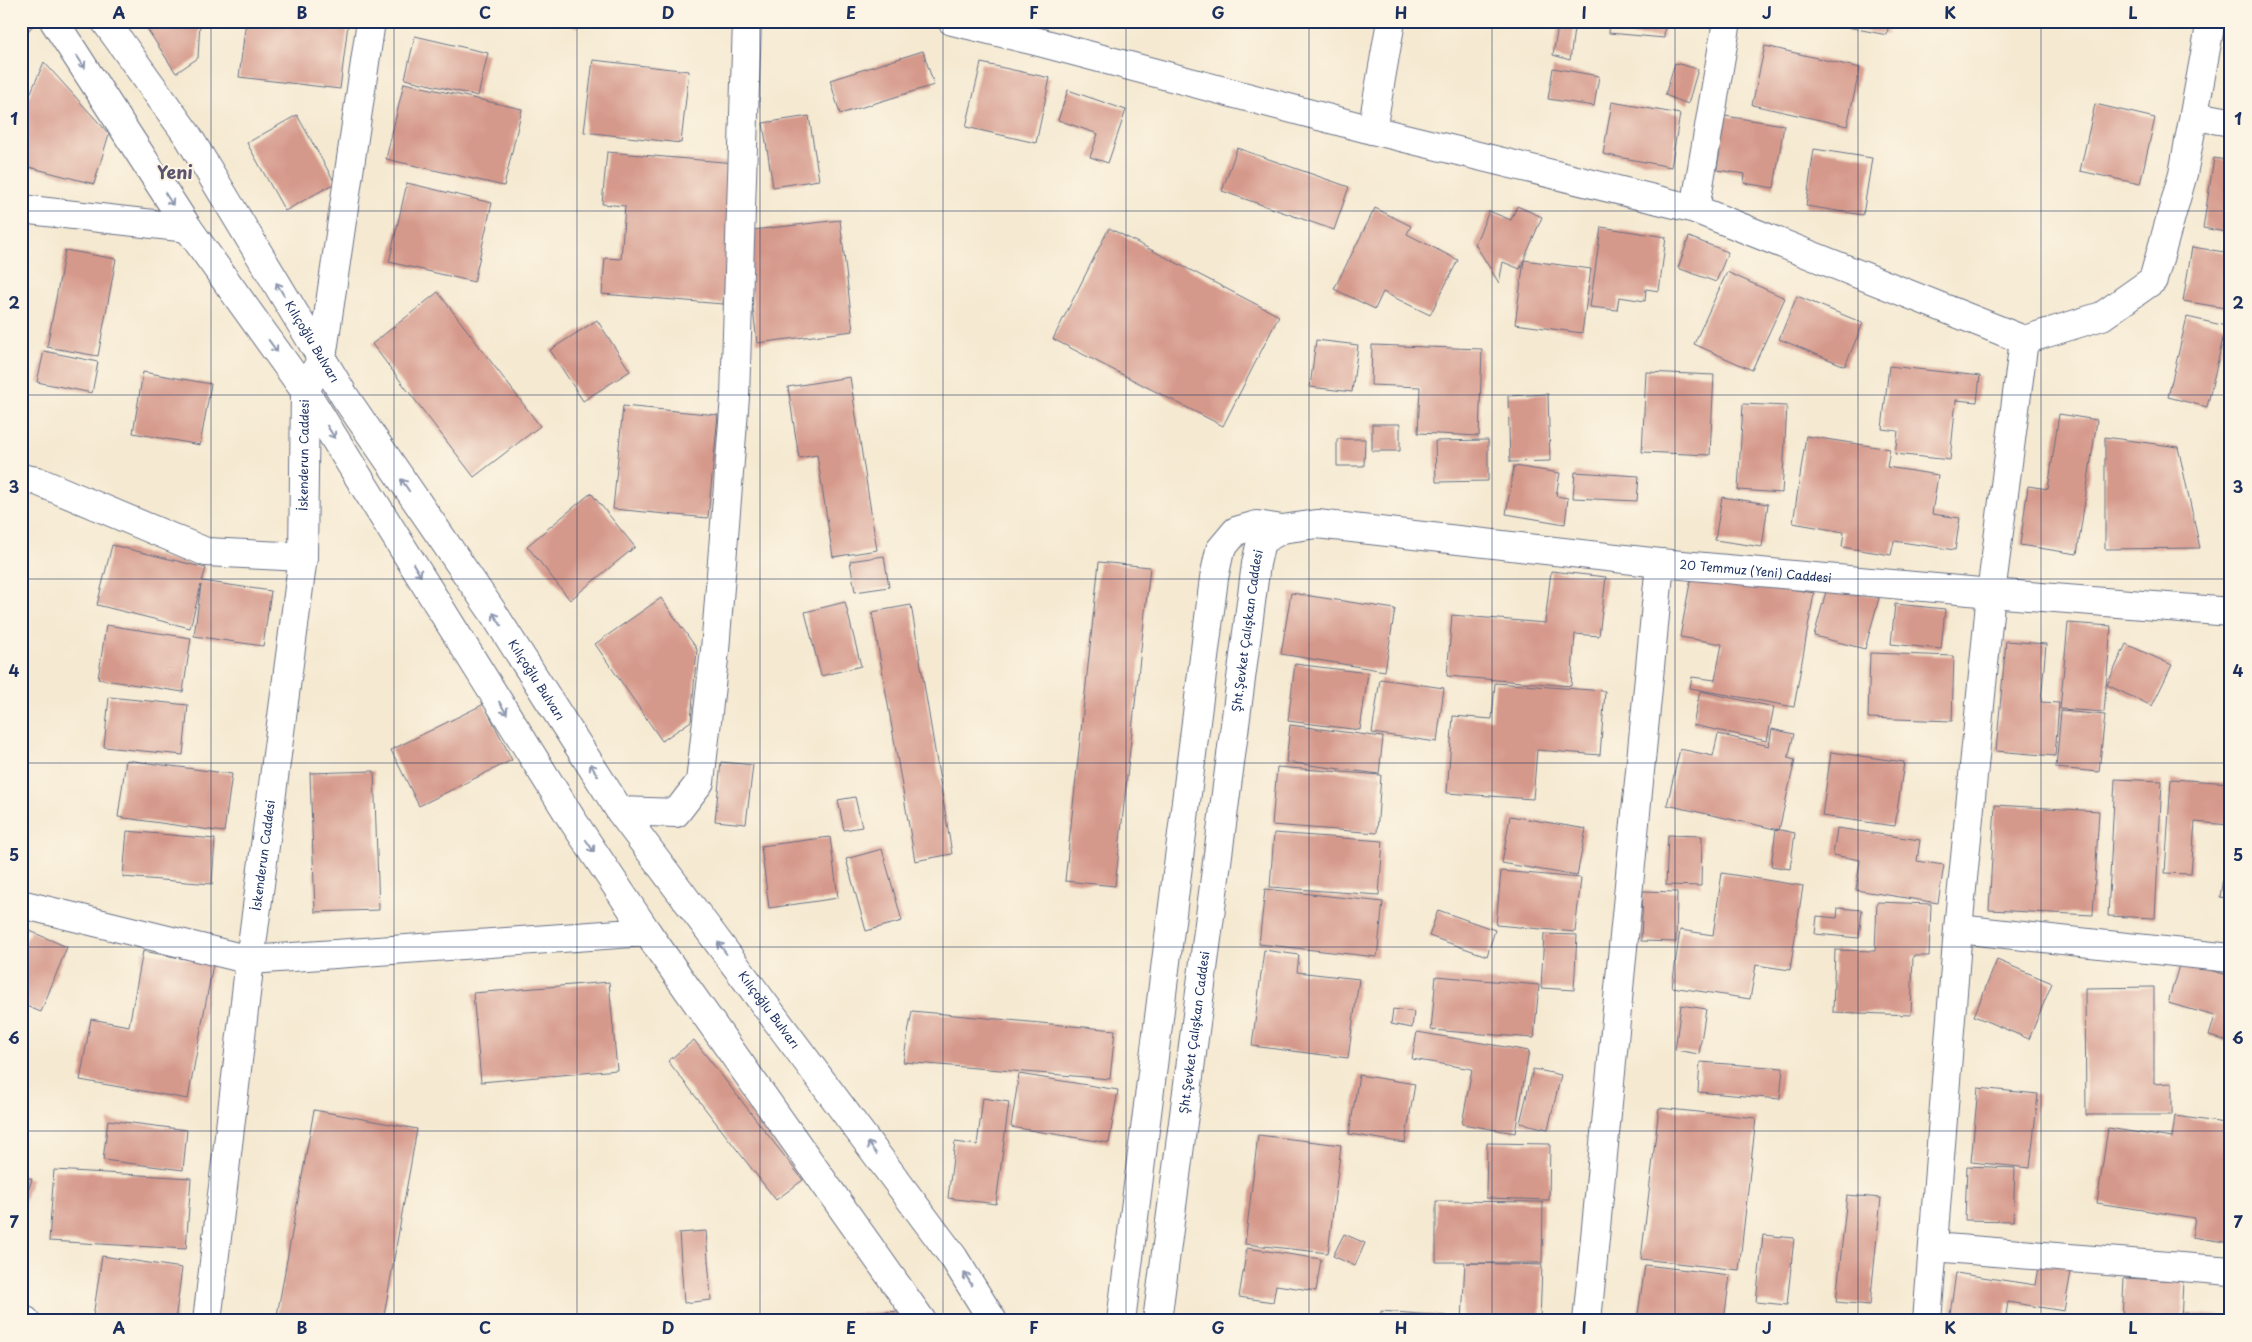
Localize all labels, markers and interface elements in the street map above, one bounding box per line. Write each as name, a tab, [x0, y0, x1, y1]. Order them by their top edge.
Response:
text: A	[113, 0, 126, 24]
text: B	[297, 0, 308, 24]
text: C	[479, 0, 491, 24]
text: D	[662, 0, 674, 24]
text: E	[846, 0, 856, 24]
text: F	[1029, 0, 1039, 24]
text: G	[1211, 0, 1225, 24]
text: H	[1395, 0, 1407, 24]
text: I	[1581, 0, 1587, 24]
text: J	[1762, 0, 1772, 24]
text: K	[1944, 0, 1956, 24]
text: L	[2128, 0, 2138, 24]
one-way arrow	[76, 55, 86, 69]
text: 1	[10, 106, 18, 130]
text: 1	[2234, 106, 2242, 130]
district label: Yeni	[157, 158, 193, 185]
one-way arrow	[164, 191, 174, 205]
one-way arrow	[274, 282, 284, 296]
text: 2	[8, 290, 20, 314]
text: 2	[2232, 290, 2244, 314]
street label: Kılıçoğlu Bulvarı	[281, 297, 344, 386]
one-way arrow	[268, 339, 278, 353]
street label: İskenderun Caddesi	[294, 399, 313, 511]
one-way arrow	[327, 425, 337, 439]
text: 3	[9, 474, 19, 498]
text: 3	[2233, 474, 2243, 498]
one-way arrow	[400, 478, 410, 492]
street label: Şht.Şevket Çalışkan Caddesi	[1227, 548, 1267, 713]
street label: 20 Temmuz (Yeni) Caddesi	[1679, 555, 1832, 587]
one-way arrow	[412, 563, 422, 577]
one-way arrow	[491, 612, 501, 626]
street label: Kılıçoğlu Bulvarı	[504, 636, 570, 723]
text: 4	[9, 658, 20, 682]
text: 4	[2233, 658, 2244, 682]
one-way arrow	[498, 701, 508, 715]
one-way arrow	[589, 764, 599, 778]
street label: İskenderun Caddesi	[247, 799, 279, 912]
one-way arrow	[584, 839, 595, 853]
text: 5	[9, 842, 19, 866]
text: 5	[2233, 842, 2243, 866]
one-way arrow	[717, 942, 728, 955]
street label: Şht.Şevket Çalışkan Caddesi	[1174, 950, 1213, 1115]
street label: Kılıçoğlu Bulvarı	[735, 967, 805, 1052]
text: 6	[8, 1025, 20, 1049]
text: 6	[2232, 1025, 2244, 1049]
one-way arrow	[867, 1141, 877, 1155]
text: 7	[9, 1209, 19, 1233]
text: 7	[2233, 1209, 2243, 1233]
one-way arrow	[962, 1273, 972, 1287]
text: A	[113, 1315, 126, 1339]
text: B	[297, 1315, 308, 1339]
text: C	[479, 1315, 491, 1339]
text: D	[662, 1315, 674, 1339]
text: E	[846, 1315, 856, 1339]
text: F	[1029, 1315, 1039, 1339]
text: G	[1211, 1315, 1225, 1339]
text: H	[1395, 1315, 1407, 1339]
text: I	[1581, 1315, 1587, 1339]
text: J	[1762, 1315, 1772, 1339]
text: K	[1944, 1315, 1956, 1339]
text: L	[2128, 1315, 2138, 1339]

